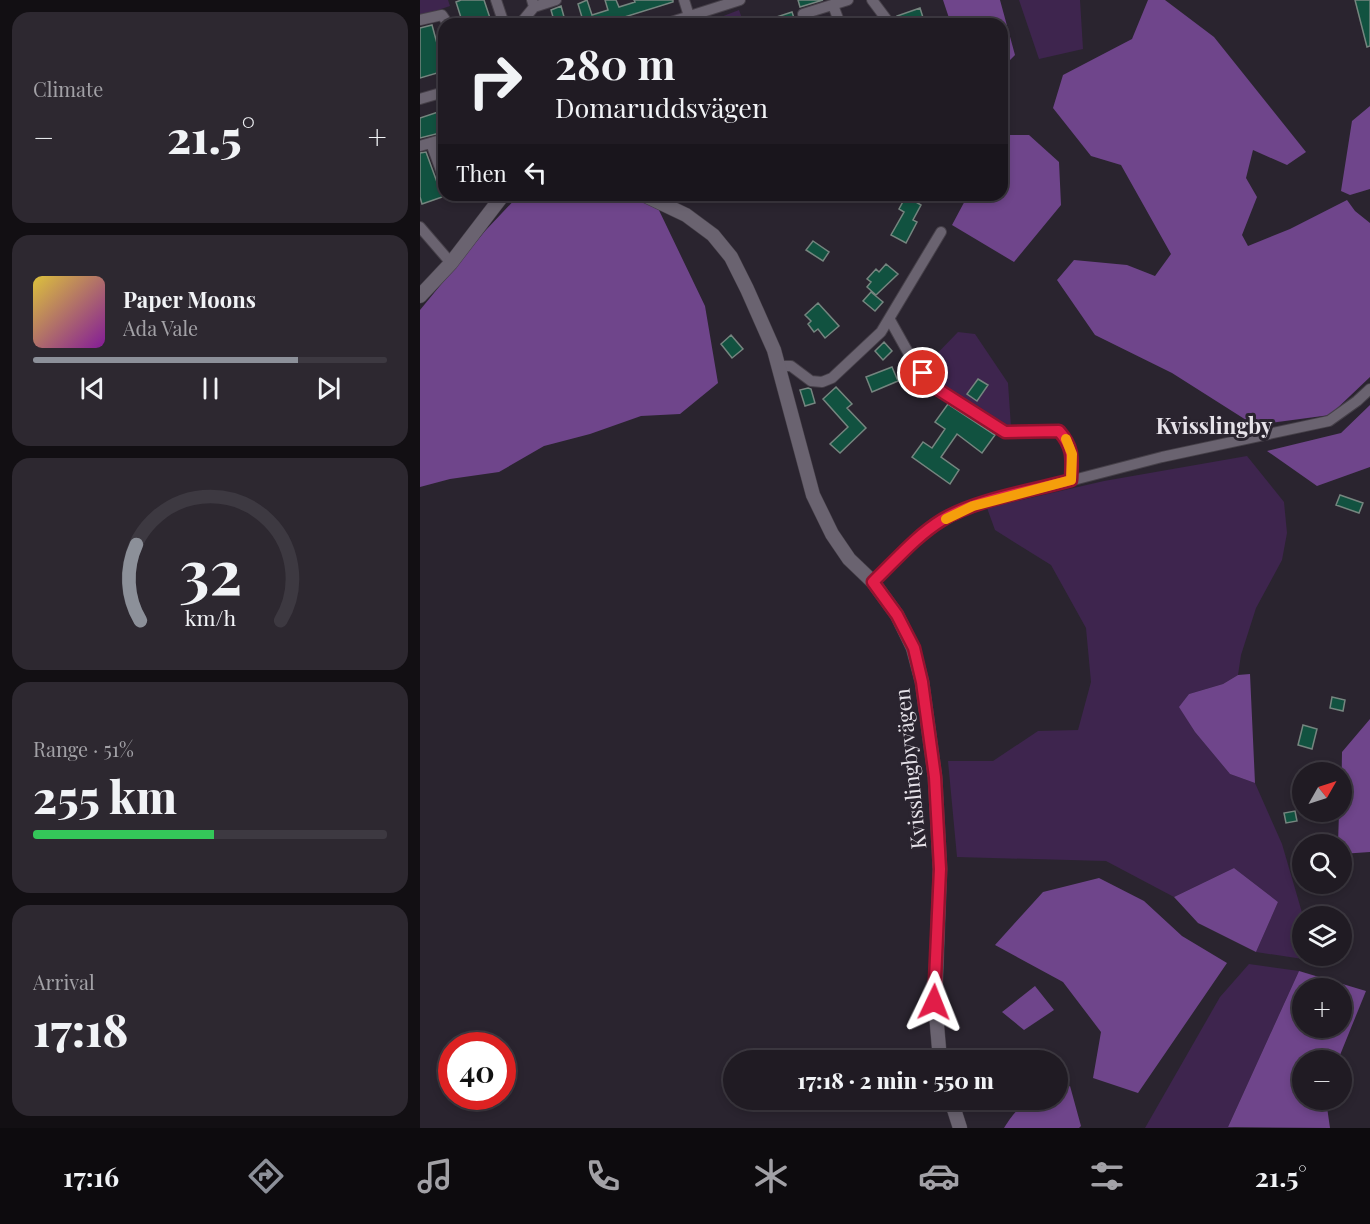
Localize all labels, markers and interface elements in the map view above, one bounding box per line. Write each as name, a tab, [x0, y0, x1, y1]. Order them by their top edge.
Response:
text: 280 m	[555, 35, 675, 91]
icon: right	[456, 42, 534, 120]
text: Climate	[33, 75, 103, 102]
text: Domaruddsvägen	[555, 89, 768, 125]
text: 21.5°	[167, 105, 255, 165]
text: −	[33, 114, 54, 158]
text: +	[368, 114, 387, 158]
icon: left	[519, 156, 552, 189]
text: Then	[456, 158, 507, 188]
text: Paper Moons	[123, 284, 256, 314]
text: Ada Vale	[123, 314, 198, 341]
pin	[897, 347, 948, 398]
icon: arrive	[906, 356, 939, 389]
icon: previous	[76, 372, 109, 405]
icon: pause	[194, 372, 227, 405]
icon: next	[312, 372, 345, 405]
district label: Kvisslingby	[1156, 410, 1273, 440]
text: 32	[178, 527, 242, 611]
text: km/h	[184, 603, 236, 631]
street label: Kvisslingbyvägen	[887, 687, 931, 851]
text: Range · 51%	[33, 735, 134, 762]
north arrow	[1292, 762, 1352, 822]
map controls	[1292, 762, 1352, 1110]
text: 255 km	[33, 765, 177, 825]
button: search	[1292, 834, 1352, 894]
button: layers	[1292, 906, 1352, 966]
text: Arrival	[33, 968, 95, 995]
position arrow	[902, 970, 966, 1034]
button: +	[1292, 978, 1352, 1038]
text: 17:18	[33, 998, 128, 1058]
speed limit sign: 40	[438, 1032, 516, 1110]
button: −	[1292, 1050, 1352, 1110]
text: 17:18 · 2 min · 550 m	[797, 1065, 994, 1095]
icon: directions	[245, 1155, 287, 1197]
icon: music	[414, 1155, 456, 1197]
icon: phone	[582, 1155, 624, 1197]
icon: climate	[750, 1155, 792, 1197]
icon: car	[918, 1155, 960, 1197]
icon: filters	[1086, 1155, 1128, 1197]
text: 17:16	[63, 1158, 119, 1194]
text: 21.5°	[1255, 1158, 1307, 1194]

